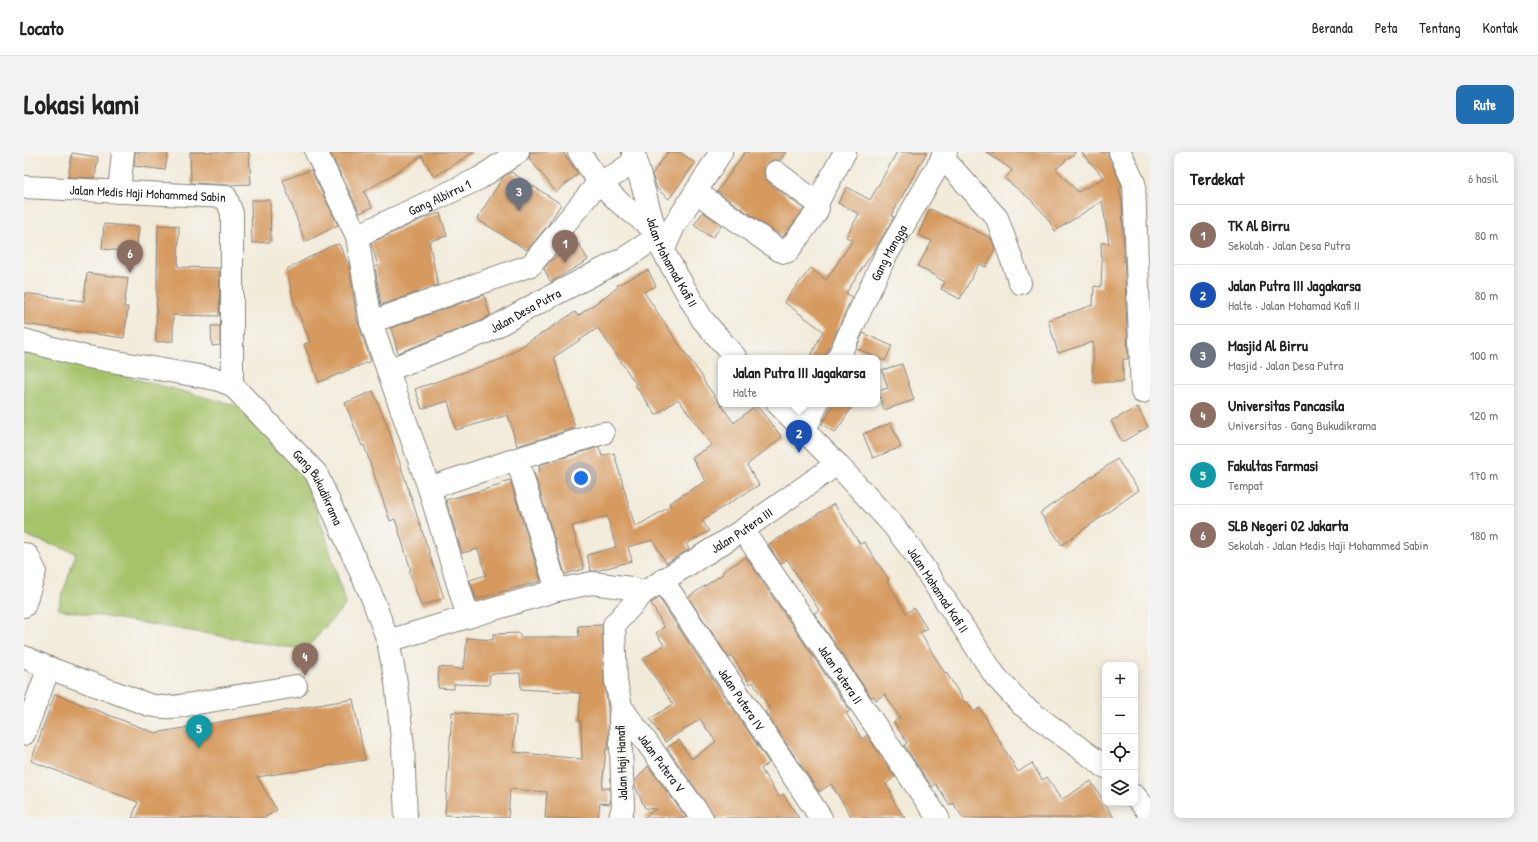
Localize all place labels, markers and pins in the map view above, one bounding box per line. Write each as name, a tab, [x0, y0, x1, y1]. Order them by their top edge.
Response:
pin: 3	[506, 178, 532, 211]
pin: 1	[552, 230, 578, 263]
pin: 6	[117, 240, 143, 273]
pin: 2	[786, 420, 812, 453]
pin: 4	[292, 643, 318, 676]
pin: 5	[186, 715, 212, 748]

